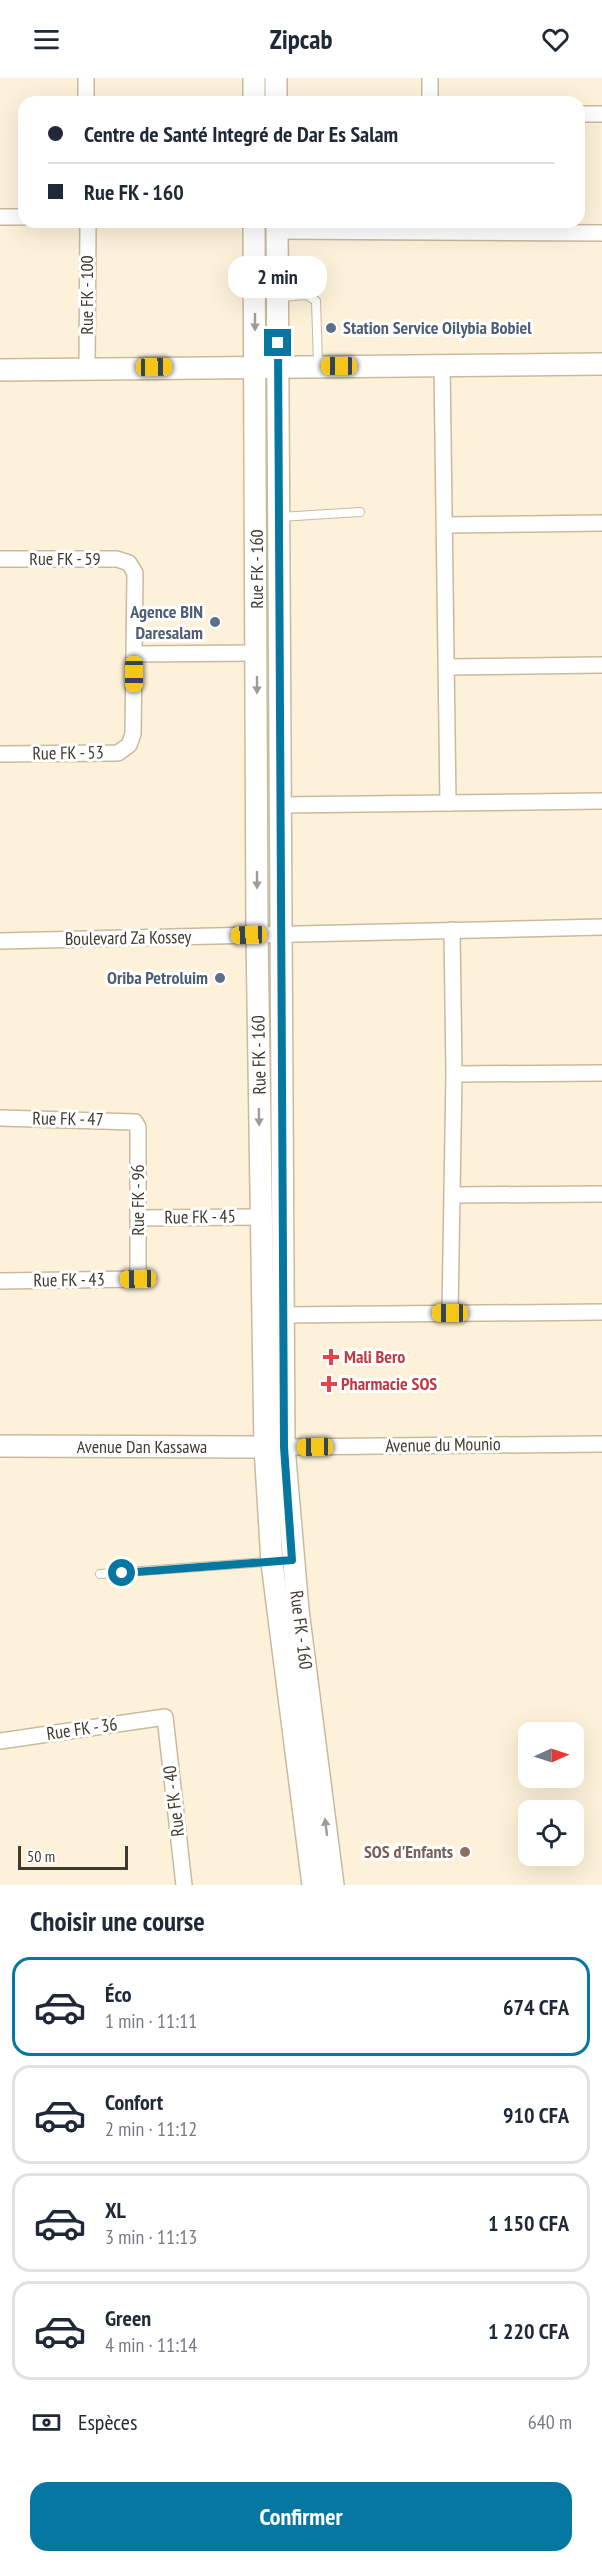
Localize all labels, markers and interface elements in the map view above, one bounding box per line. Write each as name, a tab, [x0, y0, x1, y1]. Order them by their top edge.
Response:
text: Zipcab	[270, 22, 332, 56]
icon: menu	[30, 23, 63, 56]
icon: heart	[539, 23, 572, 56]
text: Centre de Santé Integré de Dar Es Salam	[84, 120, 398, 148]
text: Rue FK - 160	[84, 178, 184, 206]
street label: Rue FK - 100	[75, 255, 98, 335]
callout: 2 min	[228, 256, 328, 298]
text: 2 min	[257, 264, 298, 290]
one-way arrow	[250, 313, 260, 332]
place label: Station Service Oilybia Bobiel	[343, 316, 532, 339]
marker: Station Service Oilybia Bobiel	[324, 321, 338, 335]
route end	[264, 329, 291, 356]
car	[321, 357, 357, 375]
car	[136, 358, 172, 376]
street label: Rue FK - 160	[245, 529, 268, 609]
street label: Rue FK - 59	[29, 547, 101, 570]
place label: Agence BIN Daresalam	[129, 600, 203, 644]
marker: Agence BIN Daresalam	[208, 615, 222, 629]
car	[125, 656, 143, 692]
one-way arrow	[252, 676, 262, 695]
street label: Rue FK - 53	[32, 740, 104, 765]
one-way arrow	[252, 871, 262, 890]
street label: Boulevard Za Kossey	[65, 925, 192, 950]
car	[231, 925, 267, 945]
place label: Oriba Petroluim	[107, 966, 208, 989]
marker: Oriba Petroluim	[213, 971, 227, 985]
street label: Rue FK - 160	[246, 1015, 271, 1095]
street label: Rue FK - 47	[32, 1106, 104, 1131]
one-way arrow	[255, 1108, 264, 1127]
street label: Rue FK - 96	[126, 1164, 149, 1236]
street label: Rue FK - 45	[164, 1204, 236, 1229]
street label: Rue FK - 43	[33, 1267, 105, 1292]
car	[120, 1270, 156, 1288]
car	[432, 1304, 468, 1322]
place label: Mali Bero	[344, 1345, 405, 1368]
marker: Mali Bero	[322, 1348, 340, 1366]
place label: Pharmacie SOS	[341, 1372, 437, 1395]
marker: Pharmacie SOS	[322, 1377, 336, 1391]
street label: Avenue du Mounio	[385, 1432, 501, 1457]
street label: Avenue Dan Kassawa	[77, 1435, 207, 1458]
car	[297, 1438, 333, 1456]
route start	[108, 1559, 135, 1586]
street label: Rue FK - 160	[285, 1589, 318, 1671]
street label: Rue FK - 36	[45, 1712, 119, 1745]
north arrow	[518, 1722, 584, 1788]
map controls	[518, 1722, 584, 1866]
street label: Rue FK - 40	[158, 1764, 189, 1838]
button: locate	[518, 1800, 584, 1866]
one-way arrow	[321, 1817, 331, 1836]
place label: SOS d'Enfants	[364, 1840, 453, 1863]
scale bar	[18, 1843, 128, 1870]
marker: SOS d'Enfants	[458, 1845, 472, 1859]
text: 50 m	[27, 1846, 55, 1866]
text: Choisir une course	[30, 1904, 205, 1938]
icon: car	[33, 1980, 87, 2034]
text: Éco	[105, 1980, 132, 2008]
text: 674 CFA	[503, 1993, 569, 2021]
text: 1 min · 11:11	[105, 2008, 197, 2034]
icon: car	[33, 2088, 87, 2142]
text: Confort	[105, 2088, 163, 2116]
text: 910 CFA	[503, 2101, 569, 2129]
text: 2 min · 11:12	[105, 2116, 197, 2142]
icon: car	[33, 2196, 87, 2250]
text: XL	[105, 2196, 126, 2224]
text: 1 150 CFA	[488, 2209, 569, 2237]
text: 3 min · 11:13	[105, 2224, 197, 2250]
icon: car	[33, 2304, 87, 2358]
text: Green	[105, 2304, 151, 2332]
text: 1 220 CFA	[488, 2317, 569, 2345]
text: 4 min · 11:14	[105, 2332, 197, 2358]
icon: cash	[30, 2406, 63, 2439]
text: Espèces	[78, 2408, 137, 2436]
text: 640 m	[528, 2409, 572, 2435]
button: Confirmer	[30, 2482, 572, 2551]

